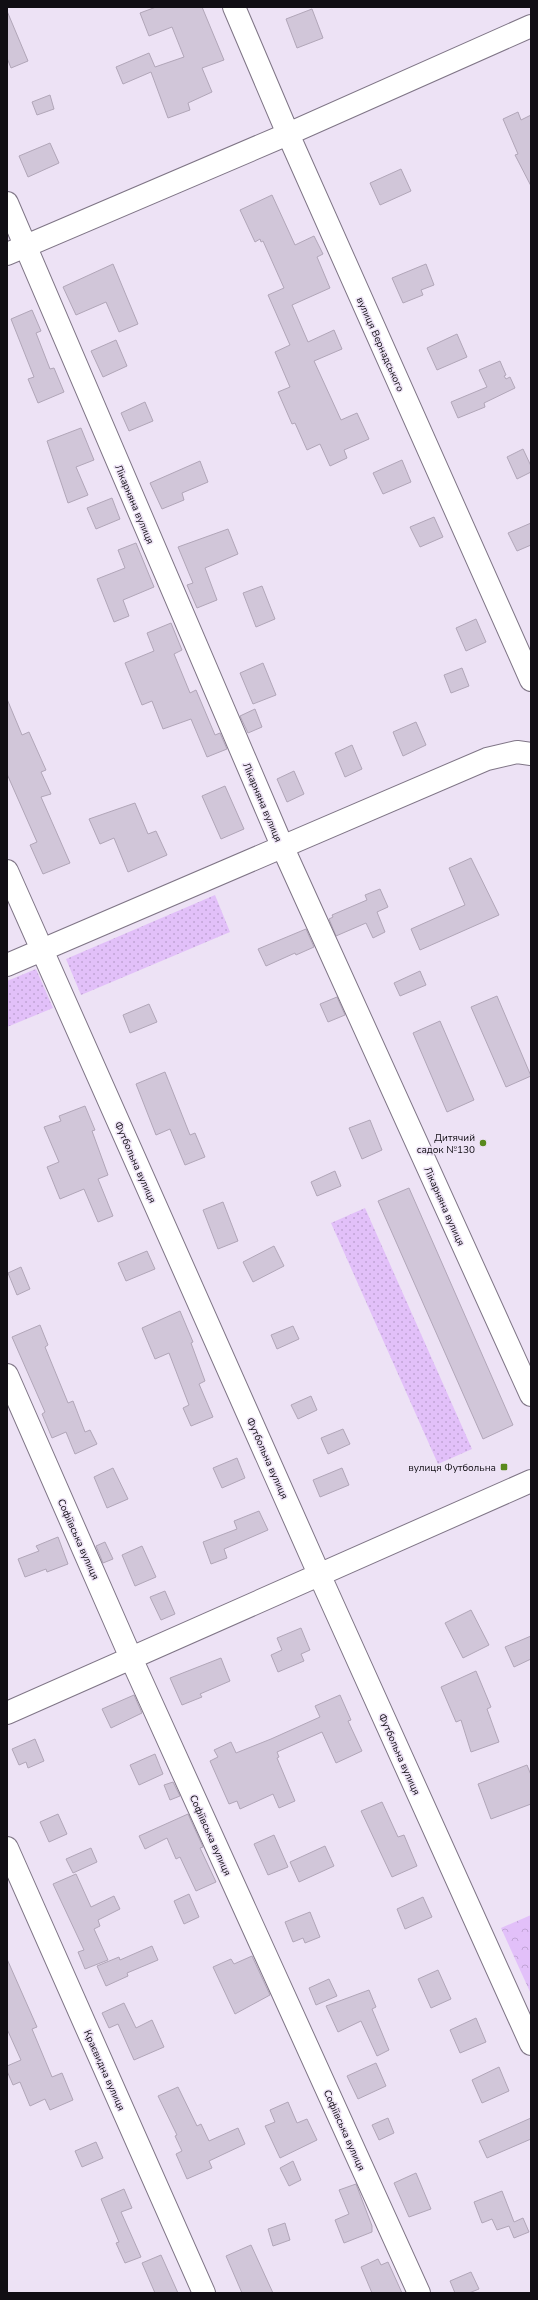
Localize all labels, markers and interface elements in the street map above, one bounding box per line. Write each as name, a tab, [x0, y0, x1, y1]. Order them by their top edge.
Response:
street label: вулиця Вернадського	[353, 295, 407, 394]
street label: Лікарняна вулиця	[111, 463, 157, 546]
street label: Лікарняна вулиця	[239, 761, 285, 844]
street label: Футбольна вулиця	[111, 1120, 159, 1205]
place label: Дитячий садок №130	[417, 1131, 475, 1157]
marker: Дитячий садок №130	[478, 1138, 488, 1148]
street label: Лікарняна вулиця	[420, 1165, 468, 1248]
street label: Футбольна вулиця	[243, 1416, 291, 1501]
place label: вулиця Футбольна	[408, 1461, 496, 1475]
marker: вулиця Футбольна	[499, 1462, 509, 1472]
street label: Софіївська вулиця	[54, 1497, 102, 1582]
street label: Футбольна вулиця	[375, 1712, 423, 1797]
street label: Софіївська вулиця	[186, 1793, 234, 1878]
street label: Краєвидна вулиця	[80, 2028, 128, 2113]
street label: Софіївська вулиця	[320, 2088, 368, 2173]

